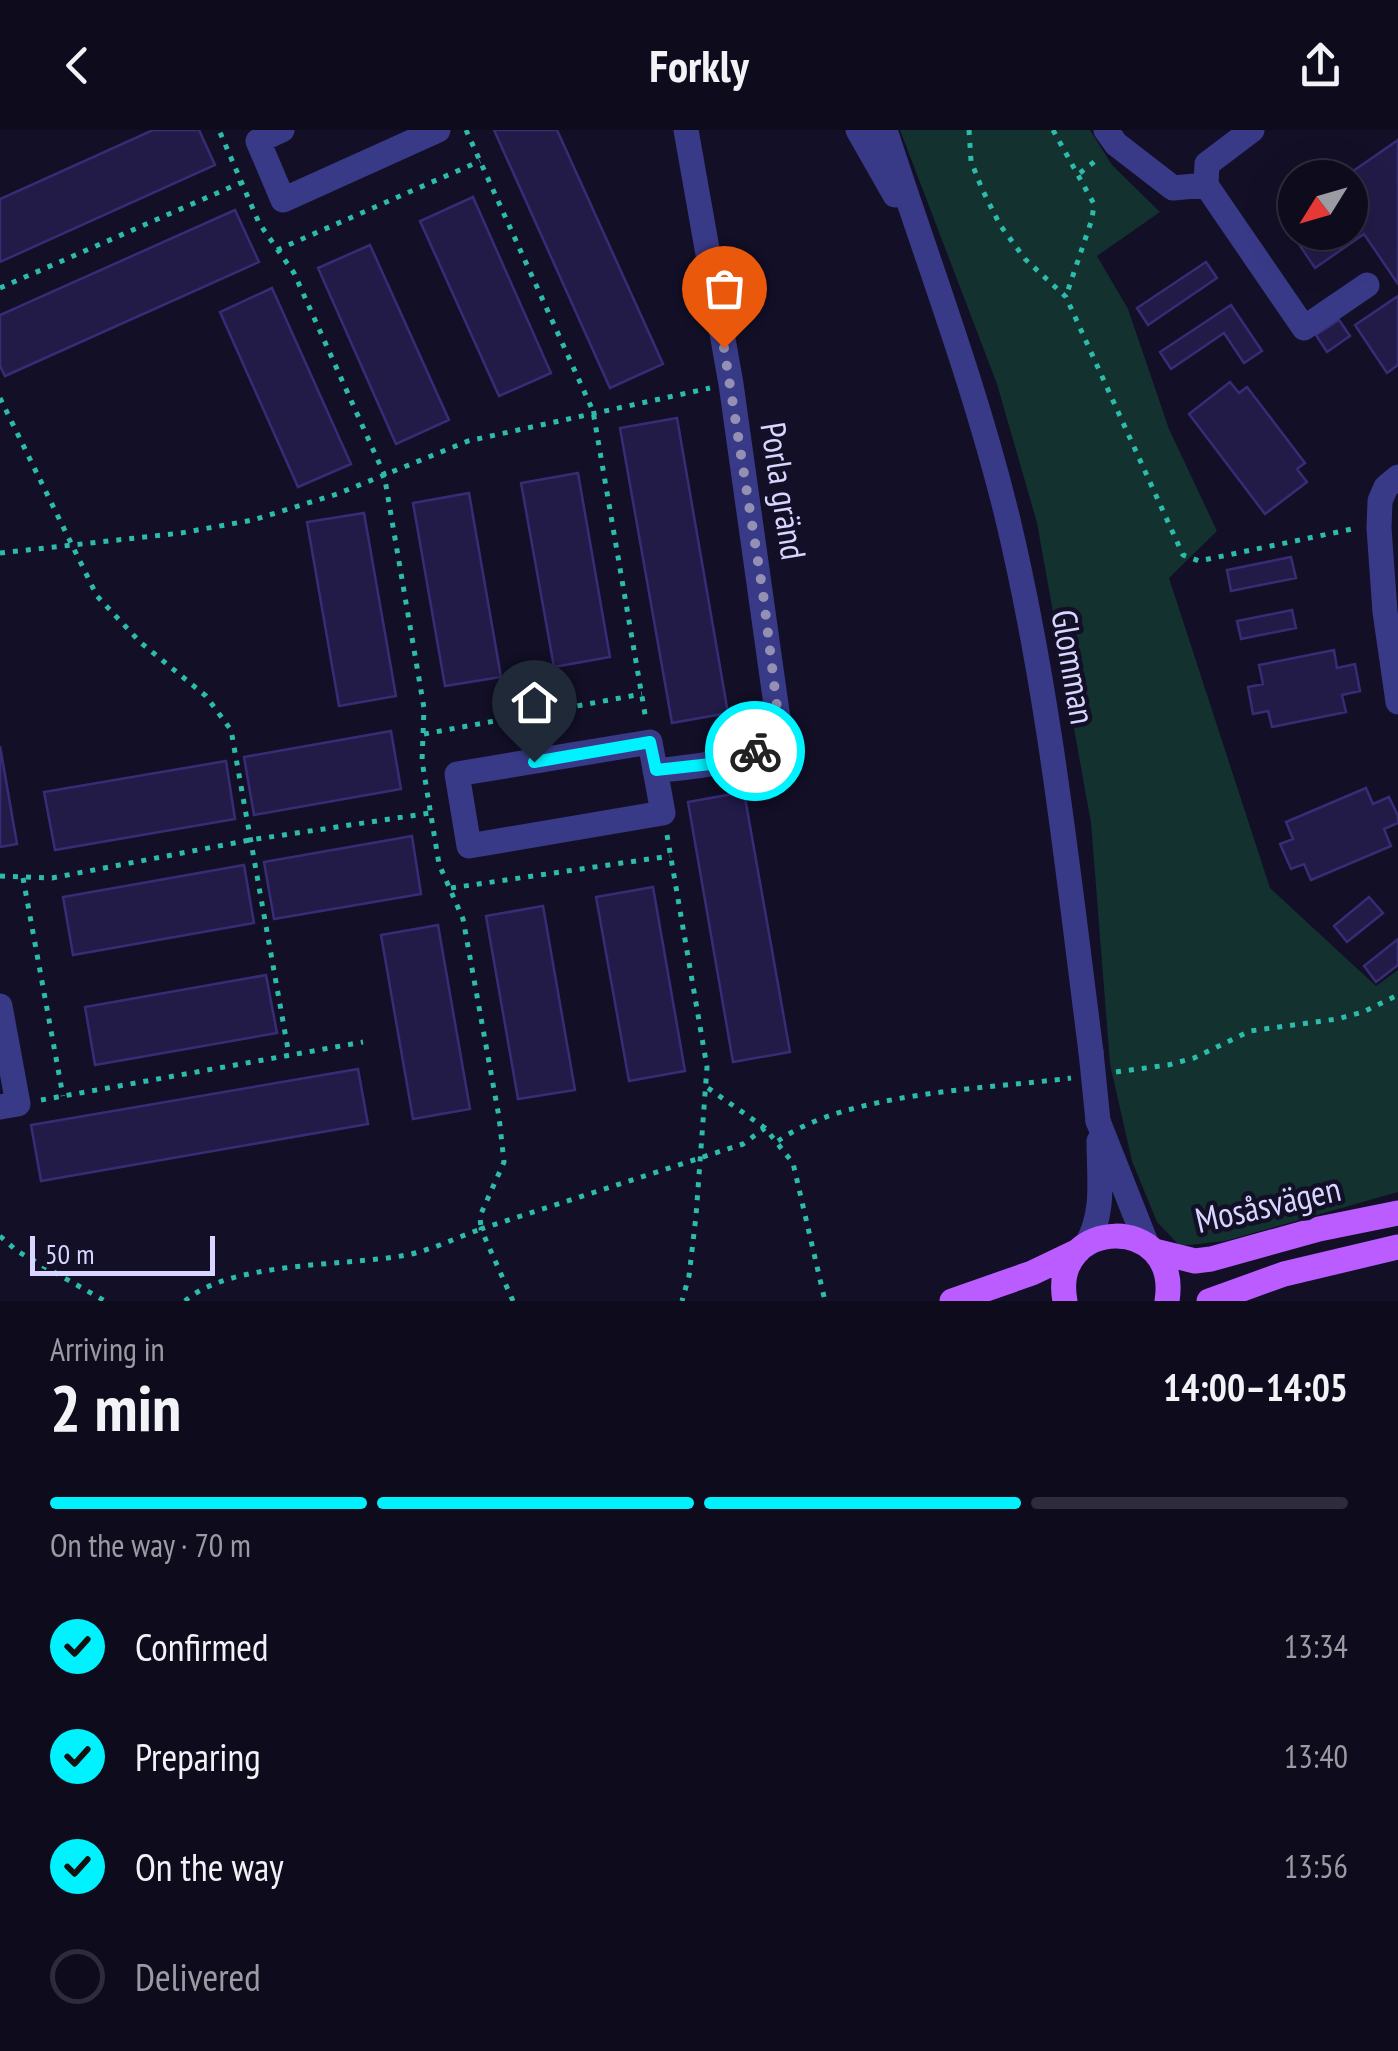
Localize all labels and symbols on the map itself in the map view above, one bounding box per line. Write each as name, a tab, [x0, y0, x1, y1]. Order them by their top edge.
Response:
north arrow	[1278, 160, 1368, 250]
pin	[682, 246, 767, 349]
street label: Porla gränd	[750, 419, 818, 563]
street label: Glomman	[1041, 606, 1107, 728]
pin	[492, 660, 577, 763]
courier	[705, 701, 805, 801]
street label: Mosåsvägen	[1191, 1165, 1345, 1243]
scale bar	[30, 1231, 215, 1276]

